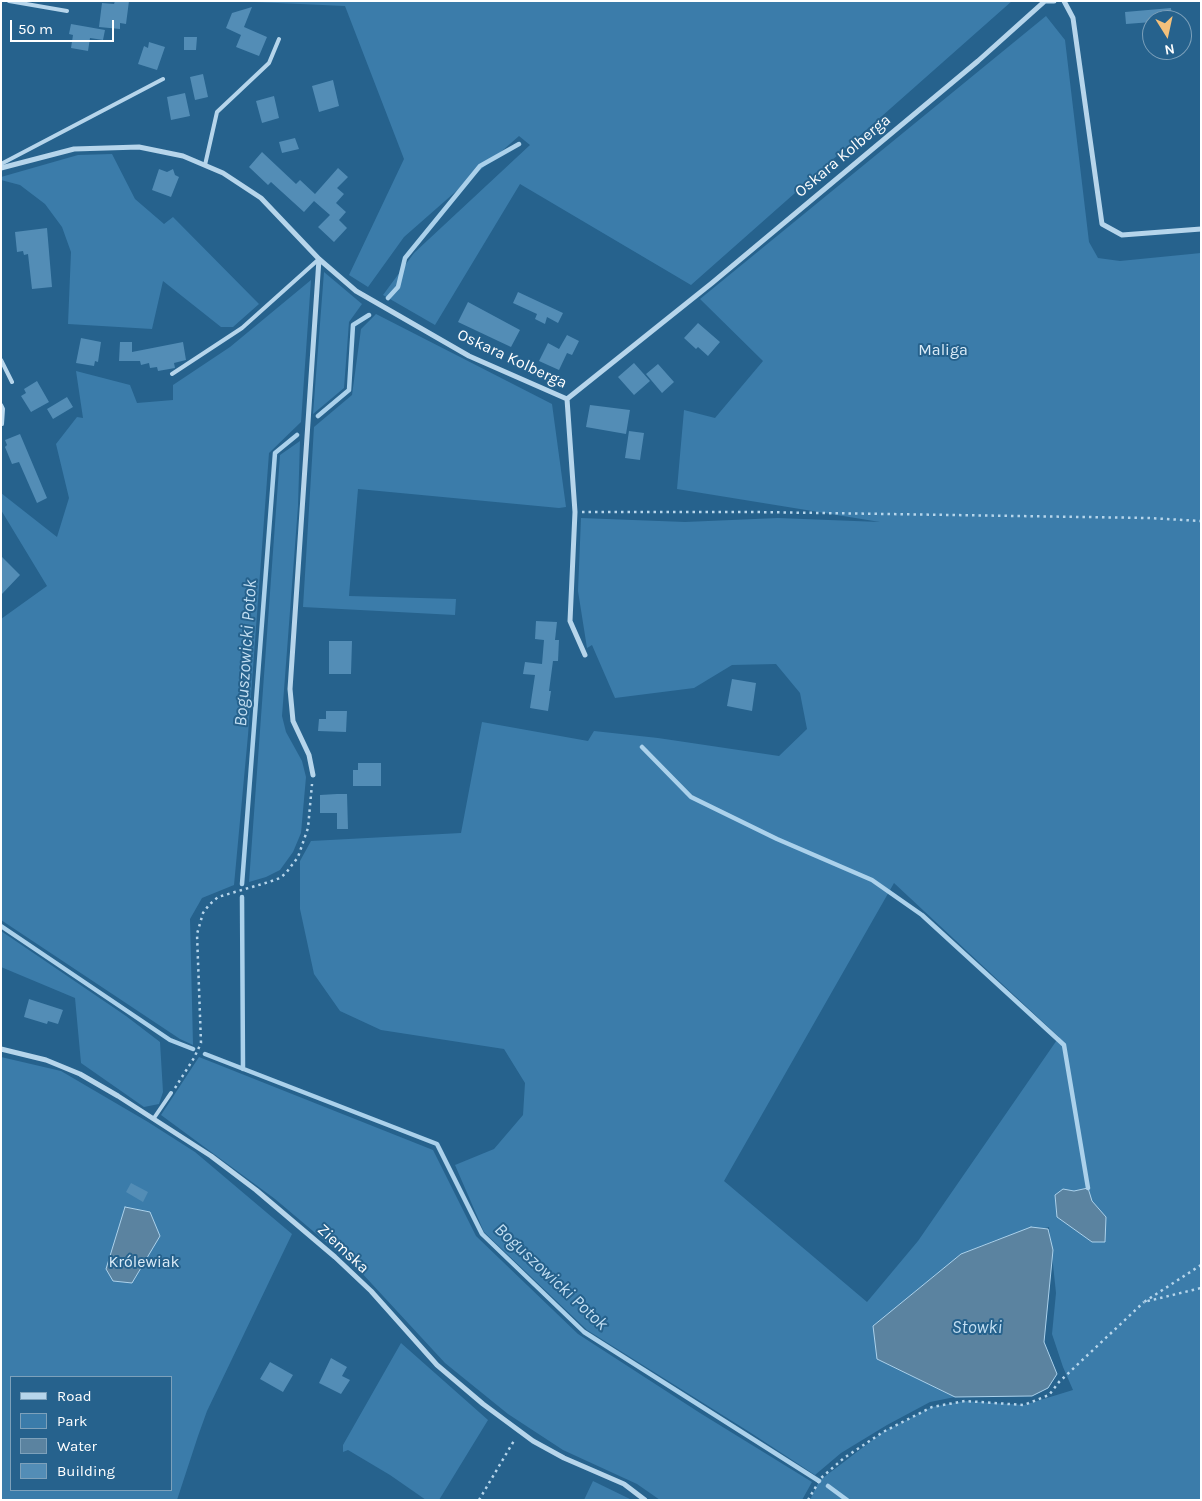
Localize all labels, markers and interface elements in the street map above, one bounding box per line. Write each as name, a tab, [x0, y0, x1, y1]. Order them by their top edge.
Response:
scale bar	[12, 10, 116, 42]
north arrow	[1142, 10, 1192, 60]
text: 50 m	[18, 20, 53, 38]
text: N	[1163, 40, 1176, 59]
street label: Oskara Kolberga	[791, 110, 895, 202]
street label: Oskara Kolberga	[454, 325, 570, 393]
park label: Maliga	[918, 340, 968, 360]
water label: Boguszowicki Potok	[230, 579, 262, 727]
water label: Boguszowicki Potok	[490, 1219, 612, 1335]
street label: Ziemska	[313, 1220, 373, 1278]
park label: Królewiak	[108, 1252, 180, 1272]
water label: Stowki	[952, 1317, 1002, 1339]
legend	[10, 1376, 172, 1491]
text: Road	[57, 1387, 92, 1405]
text: Park	[57, 1412, 87, 1430]
text: Water	[57, 1437, 97, 1455]
text: Building	[57, 1462, 115, 1480]

